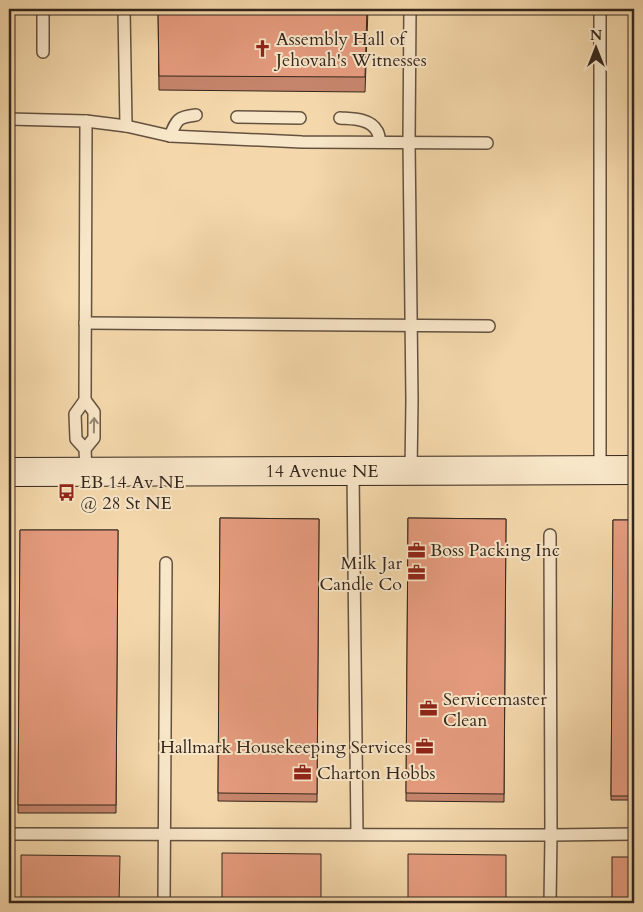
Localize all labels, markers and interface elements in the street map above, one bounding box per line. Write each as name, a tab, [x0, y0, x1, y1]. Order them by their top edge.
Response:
north arrow	[570, 22, 620, 72]
text: N	[590, 26, 602, 45]
place label: Assembly Hall of Jehovah's Witnesses	[273, 27, 427, 73]
church icon: Assembly Hall of Jehovah's Witnesses	[252, 39, 272, 59]
one-way arrow	[89, 417, 99, 433]
street label: 14 Avenue NE	[266, 459, 378, 484]
place label: EB 14 Av NE @ 28 St NE	[80, 470, 185, 516]
bus stop icon: EB 14 Av NE @ 28 St NE	[56, 482, 76, 502]
place label: Boss Packing Inc	[430, 538, 560, 563]
office icon: Boss Packing Inc	[406, 540, 426, 560]
place label: Milk Jar Candle Co	[320, 551, 402, 597]
office icon: Milk Jar Candle Co	[406, 563, 426, 583]
place label: Servicemaster Clean	[443, 687, 547, 733]
office icon: Servicemaster Clean	[419, 699, 439, 719]
place label: Hallmark Housekeeping Services	[160, 735, 411, 760]
office icon: Hallmark Housekeeping Services	[415, 737, 435, 757]
place label: Charton Hobbs	[317, 761, 436, 786]
office icon: Charton Hobbs	[293, 763, 313, 783]

